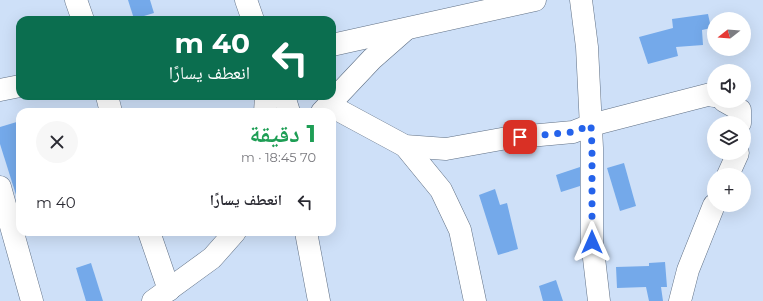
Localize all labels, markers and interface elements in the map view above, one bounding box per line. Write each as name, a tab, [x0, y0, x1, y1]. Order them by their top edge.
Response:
north arrow	[707, 12, 751, 56]
map controls	[707, 12, 751, 212]
text: 40 m	[174, 26, 250, 60]
icon: left	[264, 32, 316, 84]
text: انعطف يسارًا	[169, 62, 250, 84]
button: sound	[707, 64, 751, 108]
button: layers	[707, 116, 751, 160]
text: 1 دقيقة	[249, 119, 316, 148]
pin	[503, 120, 537, 154]
button: close	[36, 121, 78, 163]
icon: arrive	[509, 126, 531, 148]
text: 70 m · 18:45	[241, 149, 316, 165]
button: +	[707, 168, 751, 212]
text: انعطف يسارًا	[210, 190, 282, 209]
icon: left	[294, 191, 316, 213]
text: 40 m	[36, 193, 76, 212]
position arrow	[571, 221, 613, 263]

